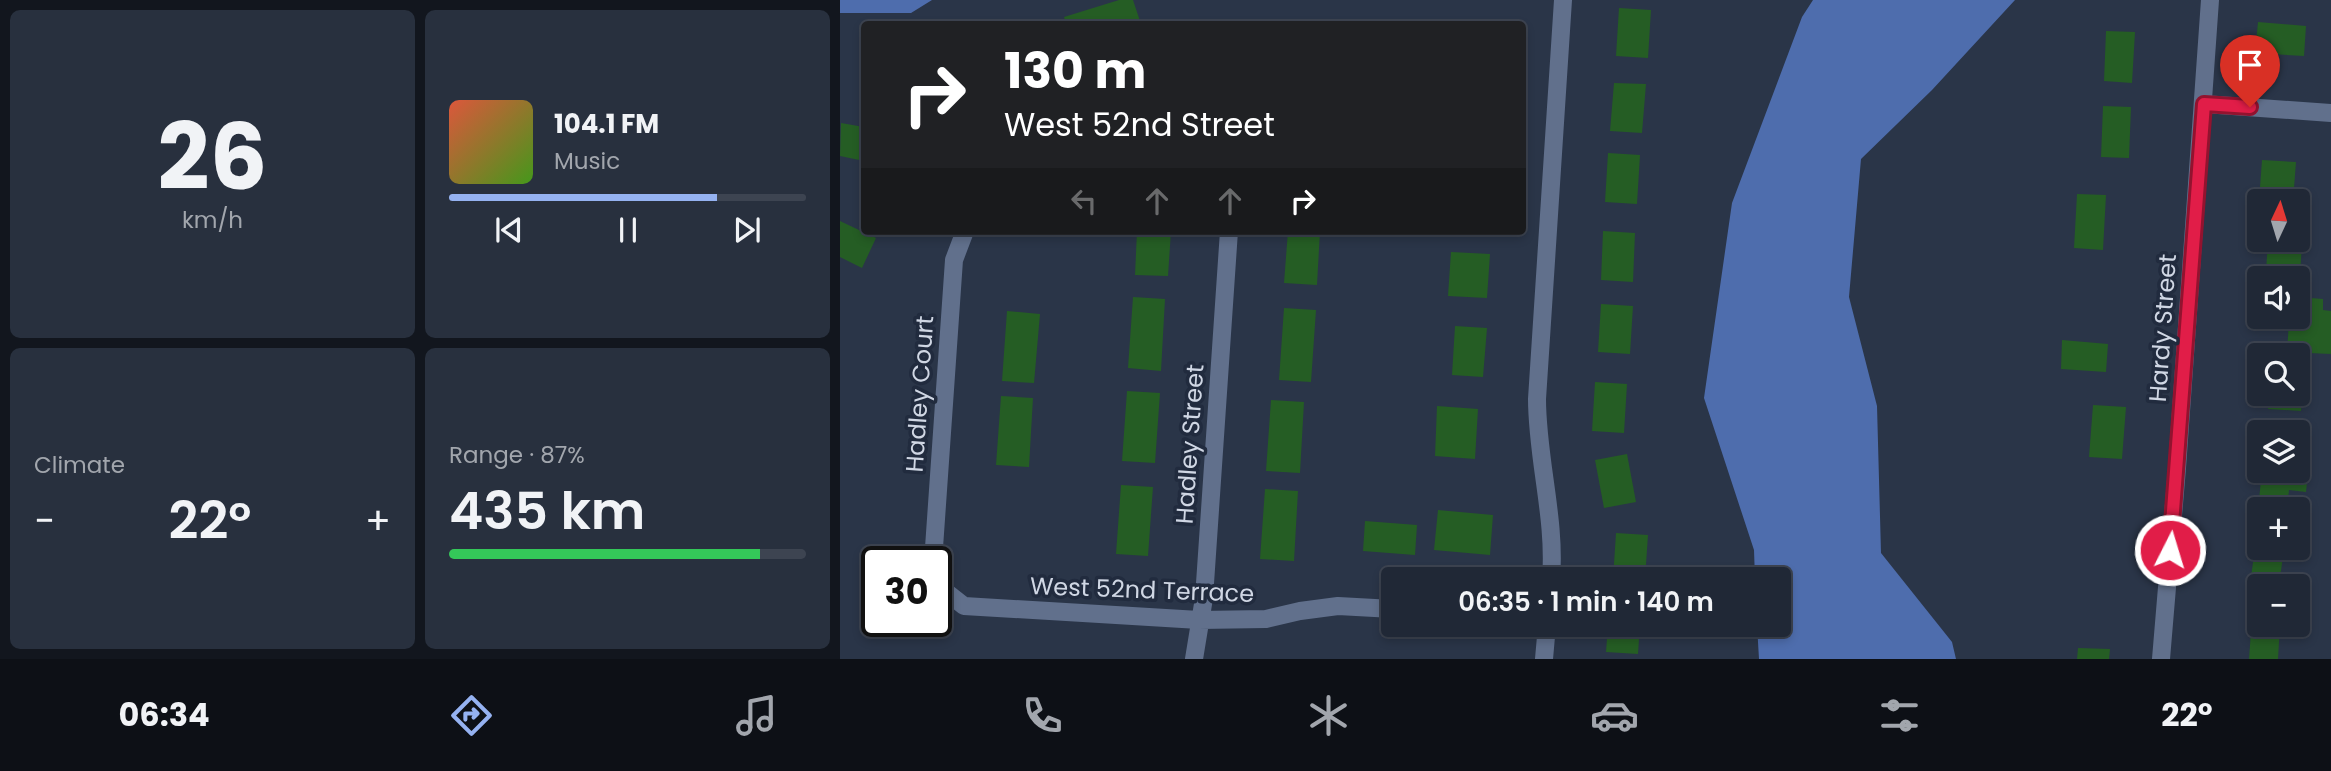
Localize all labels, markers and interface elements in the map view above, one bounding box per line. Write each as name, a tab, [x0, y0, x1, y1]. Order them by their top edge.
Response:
pin	[2220, 35, 2280, 107]
text: 130 m	[1004, 37, 1146, 105]
icon: arrive	[2231, 46, 2269, 84]
icon: right	[889, 49, 980, 140]
text: 26	[158, 93, 267, 221]
text: West 52nd Street	[1004, 102, 1275, 147]
text: 104.1 FM	[554, 106, 659, 142]
text: Music	[554, 145, 620, 177]
icon: left	[1065, 182, 1103, 220]
icon: ahead	[1138, 182, 1176, 220]
icon: ahead	[1211, 182, 1249, 220]
icon: right	[1284, 182, 1322, 220]
north arrow	[2247, 189, 2310, 252]
map controls	[2247, 189, 2310, 637]
text: km/h	[182, 204, 243, 236]
icon: previous	[490, 211, 528, 249]
icon: pause	[609, 211, 647, 249]
icon: next	[728, 211, 766, 249]
street label: Hardy Street	[2141, 253, 2184, 403]
button: sound	[2247, 266, 2310, 329]
street label: Hadley Court	[898, 315, 941, 473]
button: search	[2247, 343, 2310, 406]
street label: Hadley Street	[1167, 363, 1212, 525]
button: layers	[2247, 420, 2310, 483]
text: Range · 87%	[449, 439, 585, 471]
text: Climate	[34, 449, 125, 481]
text: 435 km	[449, 474, 645, 547]
text: 22°	[169, 484, 251, 557]
text: −	[34, 494, 55, 547]
text: +	[365, 494, 391, 547]
button: +	[2247, 497, 2310, 560]
position arrow	[2133, 513, 2207, 587]
speed limit sign: 30	[861, 546, 952, 637]
street label: West 52nd Terrace	[1029, 569, 1255, 610]
button: −	[2247, 574, 2310, 637]
text: 06:35 · 1 min · 140 m	[1458, 584, 1714, 620]
icon: directions	[447, 691, 496, 740]
icon: music	[732, 691, 781, 740]
icon: phone	[1018, 691, 1067, 740]
icon: climate	[1304, 691, 1353, 740]
icon: car	[1590, 691, 1639, 740]
icon: filters	[1875, 691, 1924, 740]
text: 06:34	[118, 692, 210, 737]
text: 22°	[2161, 692, 2213, 737]

